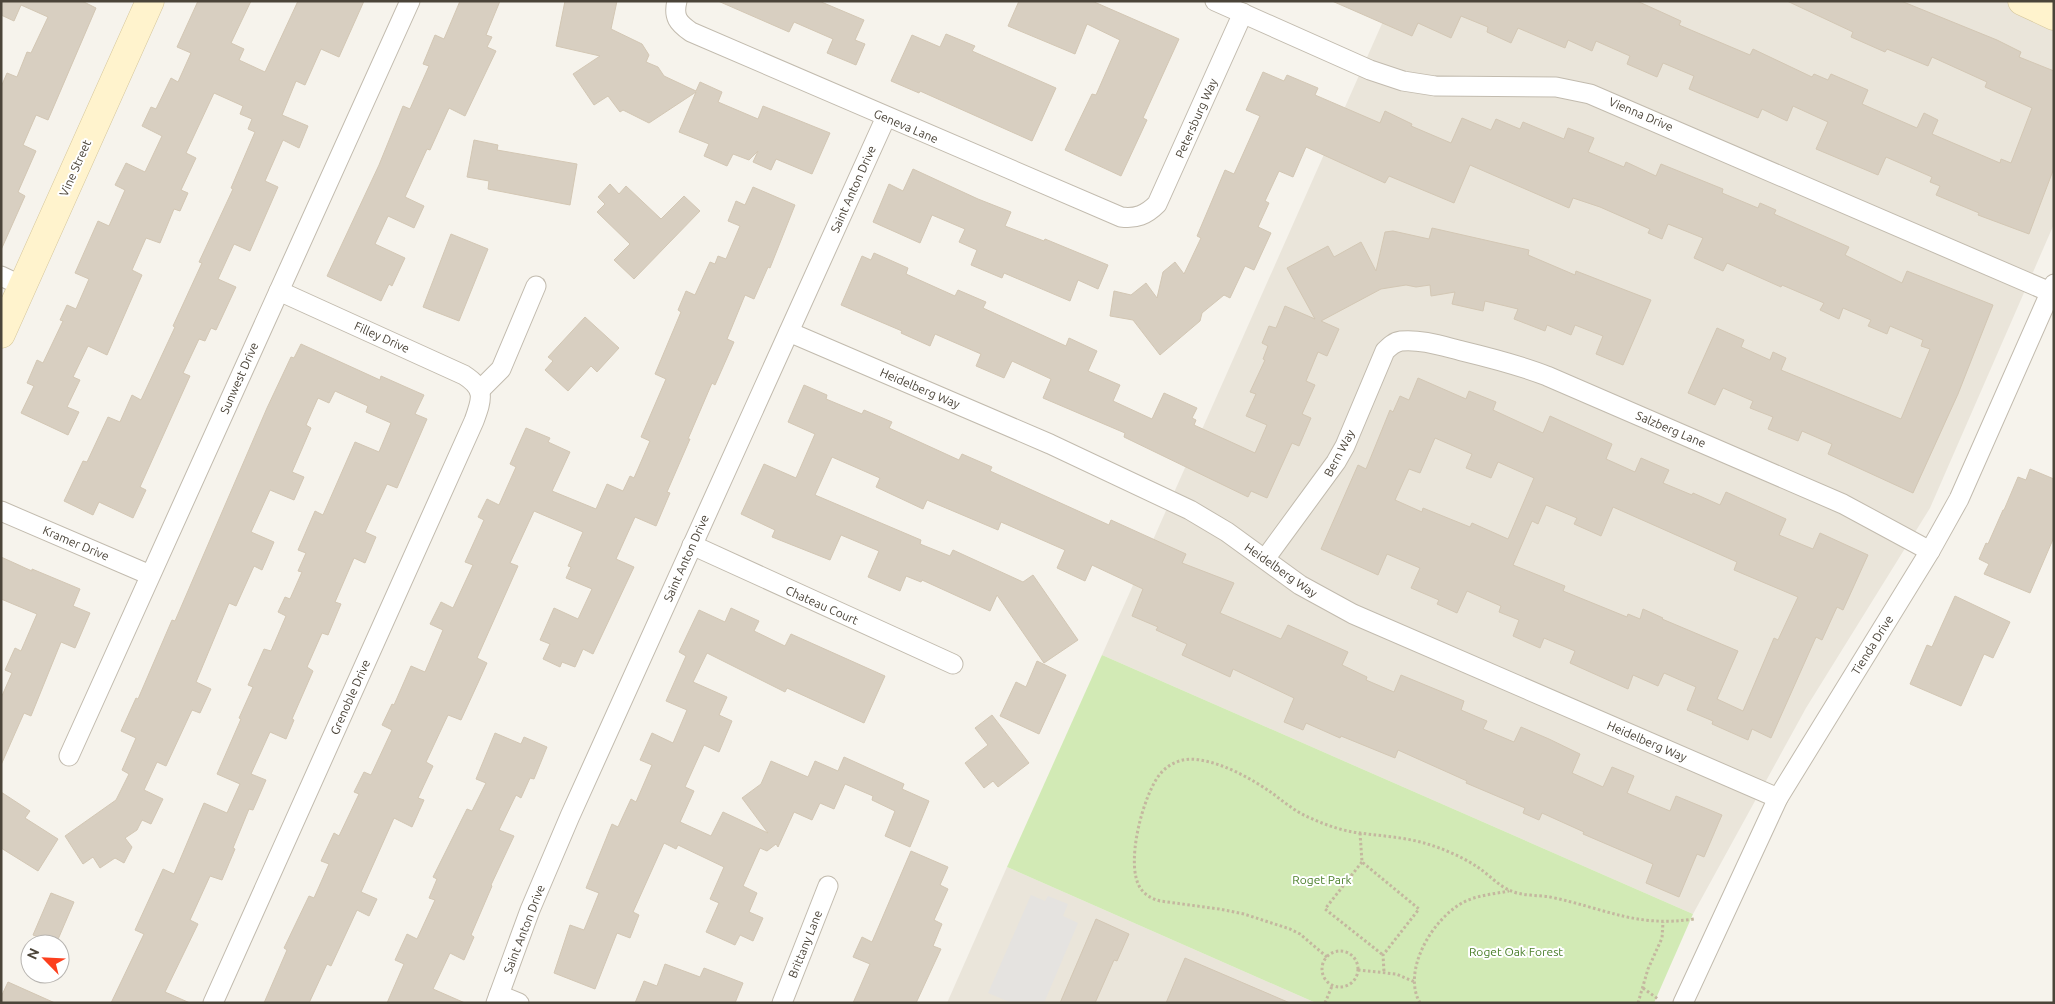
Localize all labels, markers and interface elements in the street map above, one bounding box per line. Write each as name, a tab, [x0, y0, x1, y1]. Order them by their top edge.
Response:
street label: Petersburg Way	[1173, 76, 1219, 160]
street label: Vienna Drive	[1607, 95, 1675, 133]
street label: Geneva Lane	[872, 107, 940, 145]
street label: Vine Street	[57, 137, 93, 198]
street label: Saint Anton Drive	[828, 143, 878, 235]
street label: Filley Drive	[352, 319, 412, 355]
street label: Sunwest Drive	[217, 340, 261, 416]
street label: Heidelberg Way	[878, 365, 962, 411]
street label: Salzberg Lane	[1634, 408, 1708, 450]
street label: Bern Way	[1321, 427, 1357, 479]
street label: Saint Anton Drive	[661, 512, 711, 604]
street label: Kramer Drive	[41, 523, 111, 563]
street label: Heidelberg Way	[1242, 540, 1320, 600]
street label: Chateau Court	[784, 583, 860, 627]
street label: Tienda Drive	[1849, 613, 1895, 677]
street label: Grenoble Drive	[328, 657, 372, 737]
street label: Heidelberg Way	[1605, 718, 1689, 764]
park label: Roget Park	[1292, 873, 1352, 886]
street label: Saint Anton Drive	[501, 883, 547, 975]
street label: Brittany Lane	[786, 908, 824, 980]
north arrow	[20, 934, 70, 984]
park label: Roget Oak Forest	[1469, 945, 1563, 958]
text: N	[24, 946, 43, 962]

